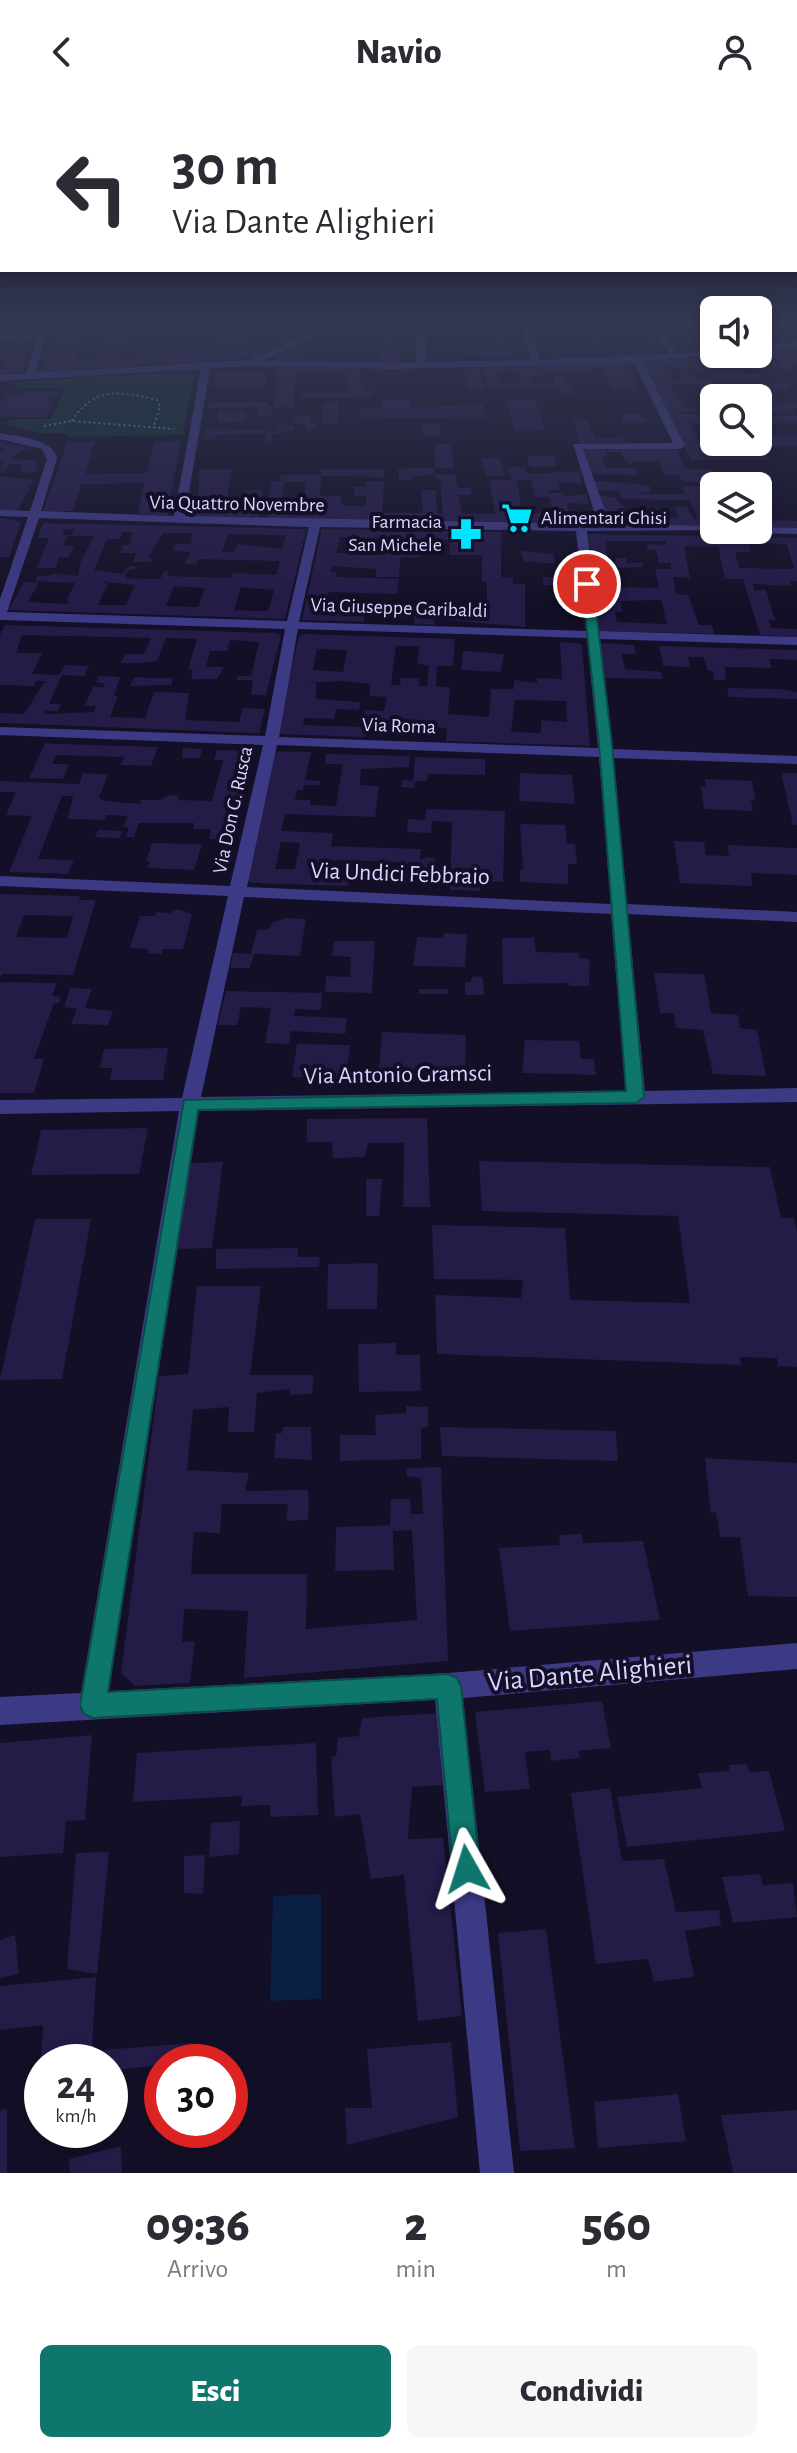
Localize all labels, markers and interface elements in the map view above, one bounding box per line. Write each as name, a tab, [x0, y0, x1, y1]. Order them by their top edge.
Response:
icon: back	[40, 30, 84, 74]
icon: person	[713, 30, 757, 74]
text: Navio	[355, 34, 442, 70]
icon: left	[40, 136, 144, 240]
text: 30 m	[172, 139, 279, 195]
text: Via Dante Alighieri	[172, 204, 436, 240]
map controls	[700, 296, 772, 544]
button: sound	[700, 296, 772, 368]
button: search	[700, 384, 772, 456]
button: layers	[700, 472, 772, 544]
street label: Via Quattro Novembre	[149, 492, 325, 516]
supermarket icon: Alimentari Ghisi	[500, 501, 534, 535]
place label: Alimentari Ghisi	[541, 508, 667, 528]
place label: Farmacia San Michele	[348, 512, 442, 555]
pharmacy icon: Farmacia San Michele	[449, 517, 483, 551]
pin	[553, 550, 621, 618]
icon: arrive	[565, 562, 609, 606]
street label: Via Giuseppe Garibaldi	[310, 595, 488, 621]
street label: Via Roma	[362, 715, 436, 737]
street label: Via Don G. Rusca	[210, 744, 256, 876]
street label: Via Undici Febbraio	[310, 859, 490, 889]
street label: Via Antonio Gramsci	[303, 1061, 493, 1089]
street label: Via Dante Alighieri	[487, 1651, 693, 1697]
position arrow	[425, 1827, 509, 1911]
speed limit sign: 30	[144, 2044, 248, 2148]
text: 24	[57, 2066, 95, 2106]
text: km/h	[55, 2106, 97, 2126]
text: 09:36	[146, 2202, 250, 2250]
text: 2	[404, 2202, 427, 2250]
text: 560	[582, 2202, 651, 2250]
text: Arrivo	[167, 2256, 228, 2282]
text: min	[395, 2256, 436, 2282]
text: m	[606, 2256, 627, 2282]
button: Esci	[40, 2345, 391, 2437]
button: Condividi	[407, 2345, 757, 2437]

